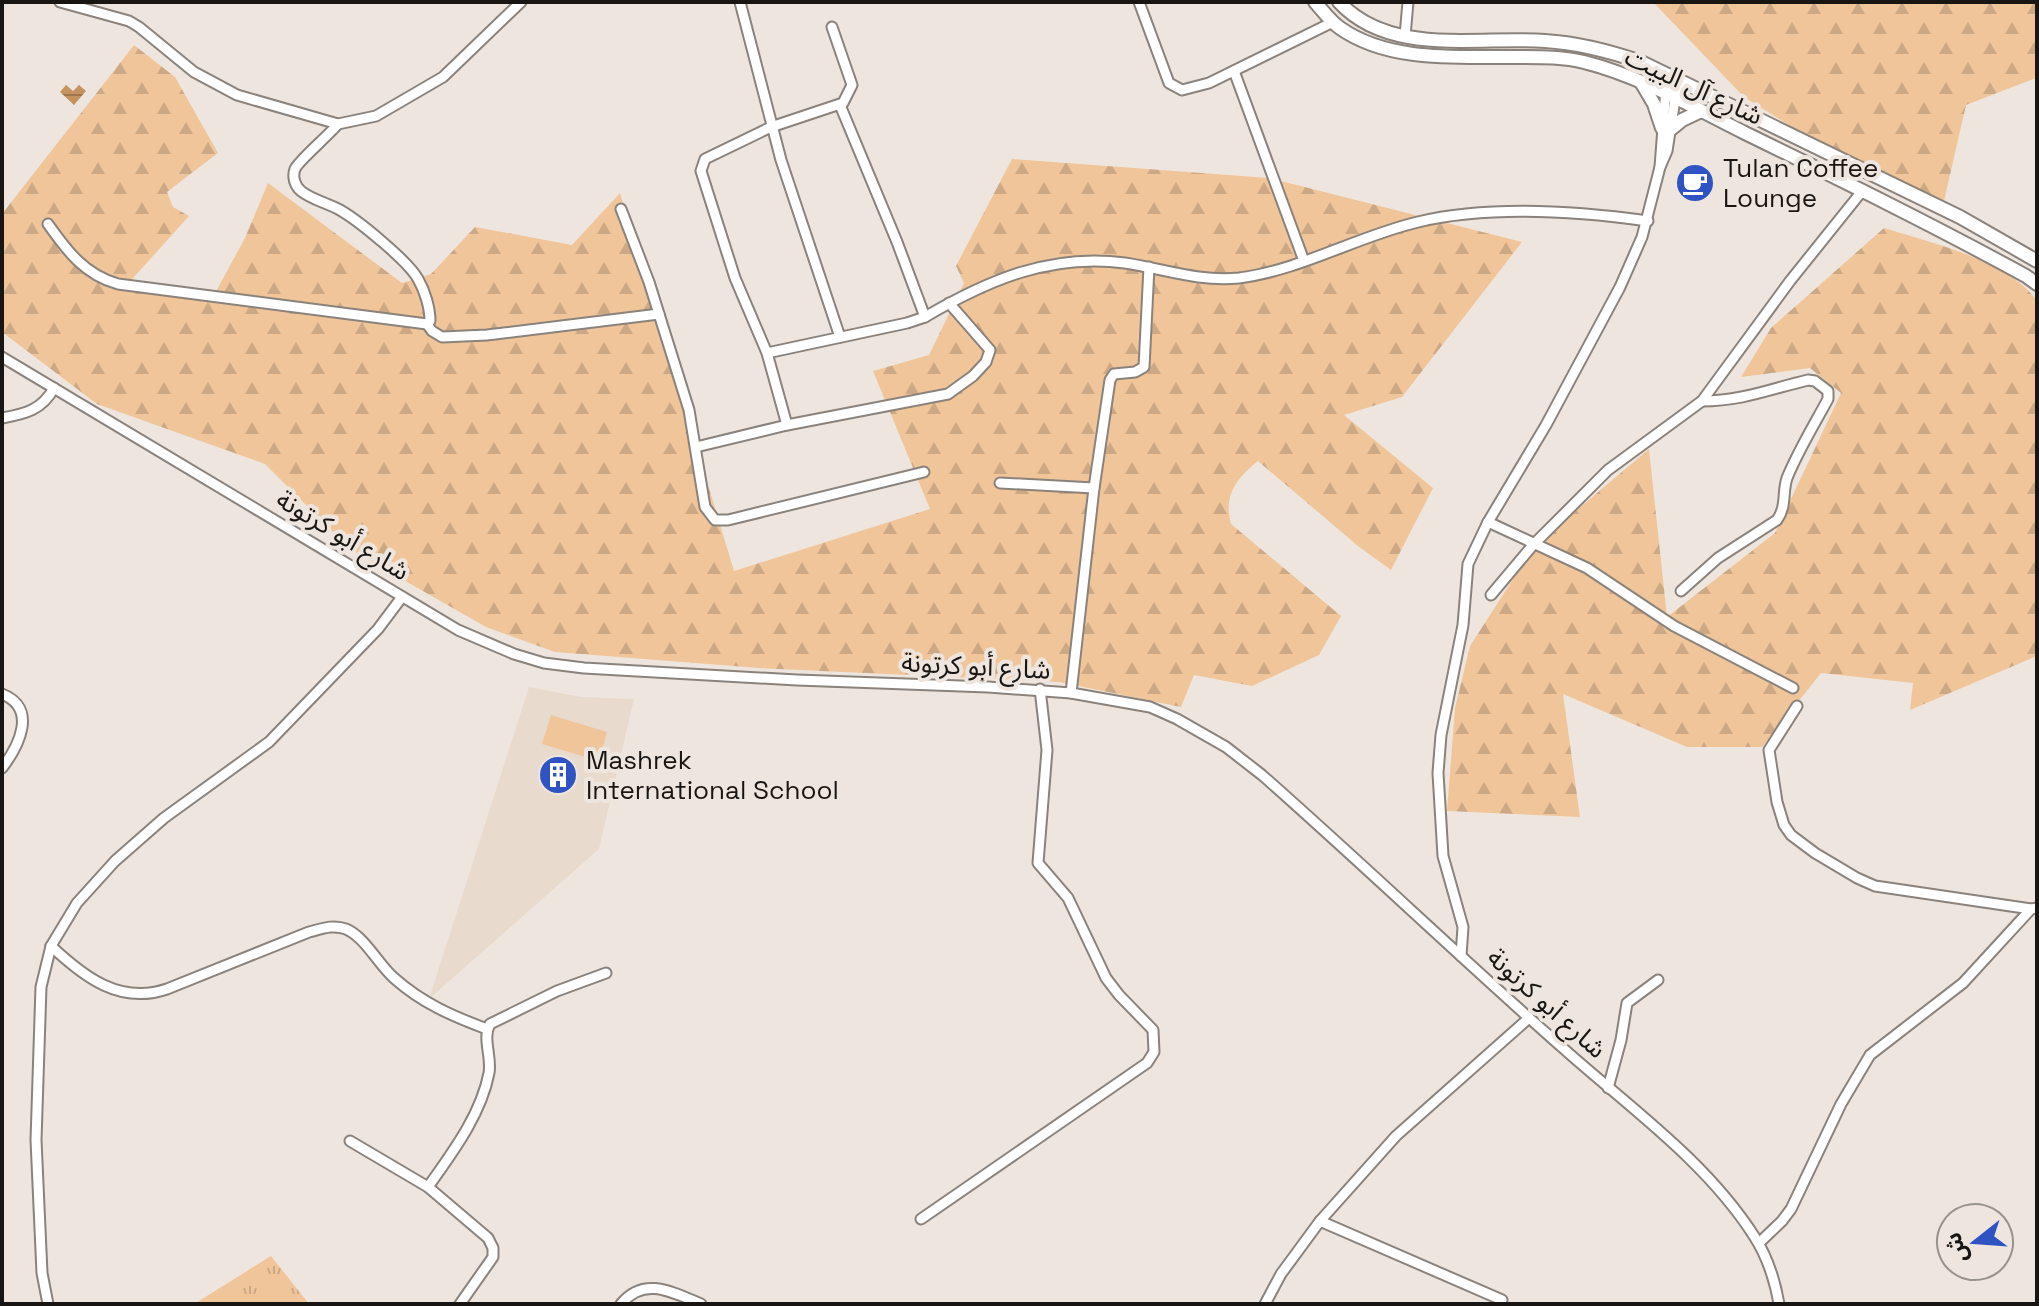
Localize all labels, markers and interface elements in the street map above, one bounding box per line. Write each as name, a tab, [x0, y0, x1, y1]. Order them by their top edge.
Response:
street label: شارع آل البيت	[1619, 39, 1768, 135]
place label: Tulan Coffee Lounge	[1723, 151, 1878, 215]
cafe icon: Tulan Coffee Lounge	[1674, 162, 1716, 204]
street label: شارع أبو كرتونة	[269, 482, 416, 590]
street label: شارع أبو كرتونة	[900, 645, 1051, 689]
place label: Mashrek International School	[586, 743, 839, 807]
building icon: Mashrek International School	[537, 754, 579, 796]
street label: شارع أبو كرتونة	[1479, 940, 1614, 1067]
north arrow	[1935, 1202, 2015, 1282]
text: ش	[1938, 1229, 1974, 1266]

